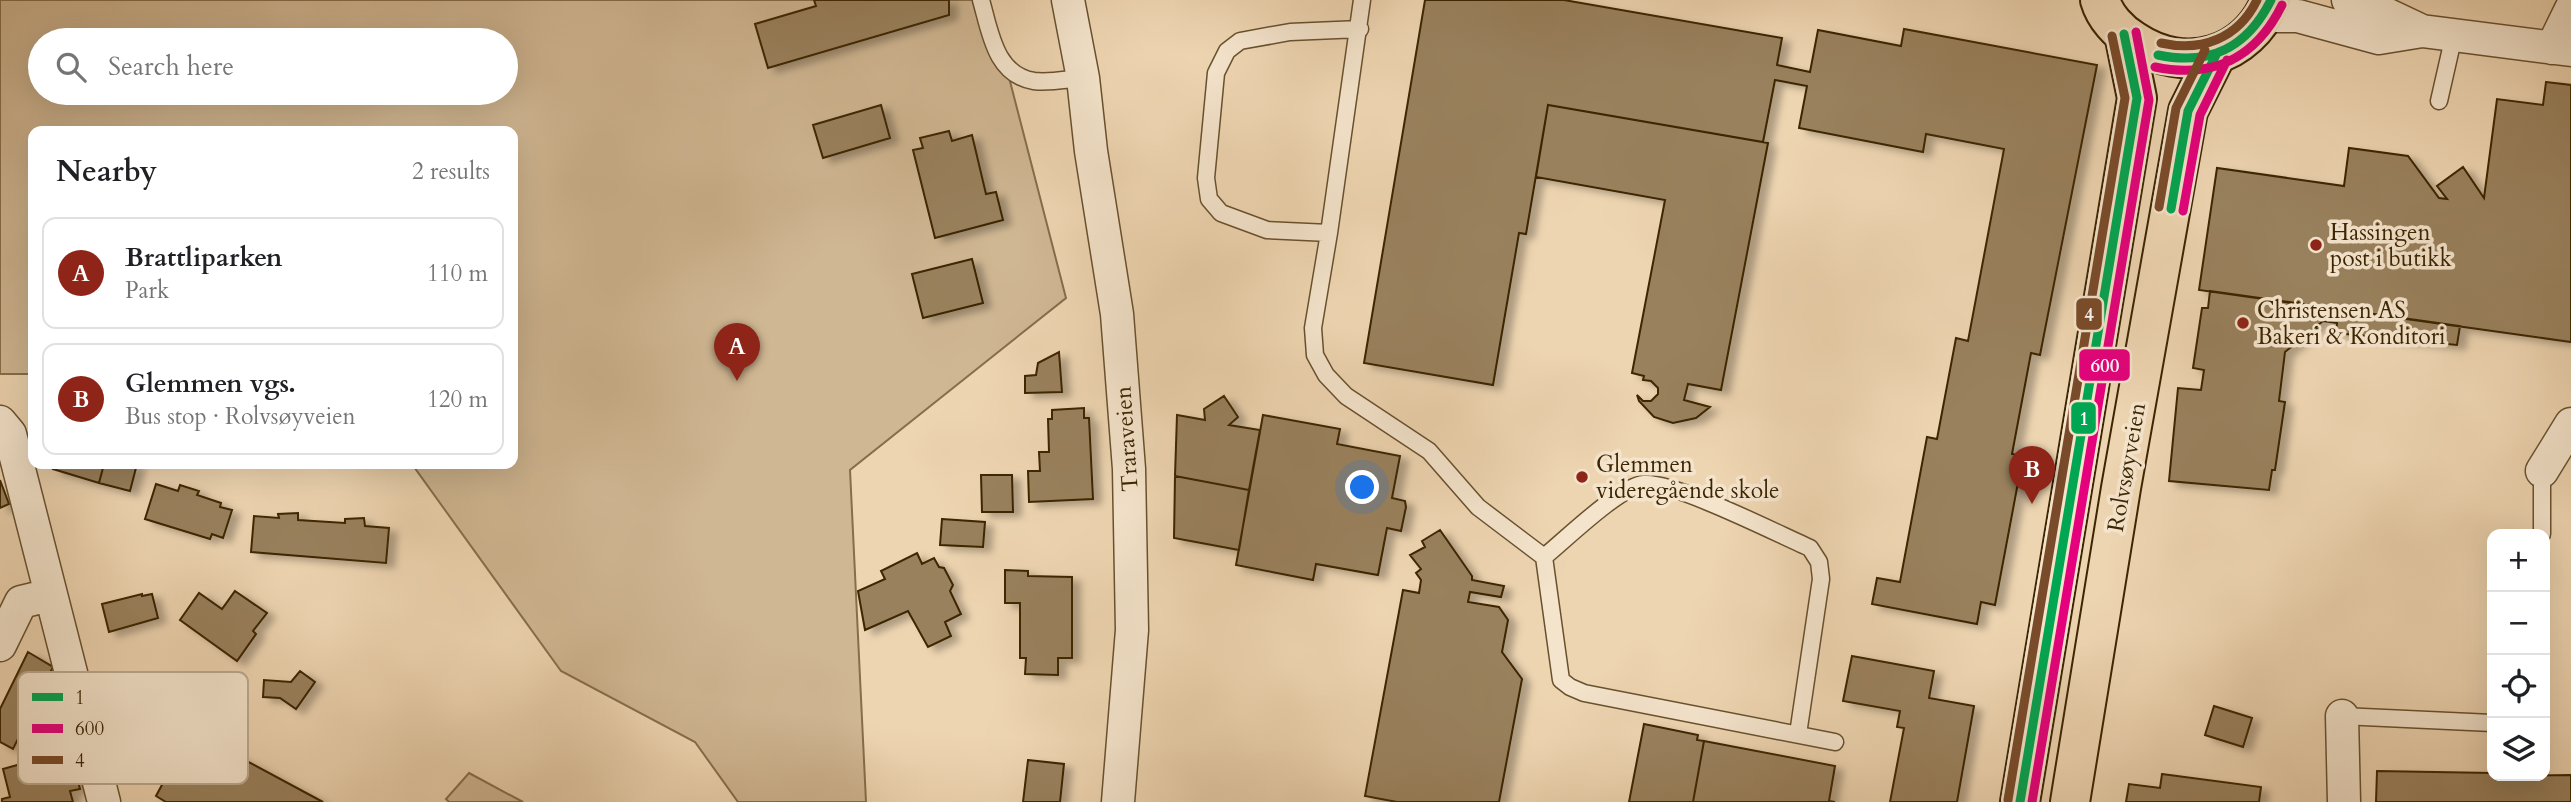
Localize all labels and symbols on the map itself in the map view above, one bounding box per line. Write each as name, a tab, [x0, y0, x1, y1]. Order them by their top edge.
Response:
place label: Hassingen post i butikk	[2330, 217, 2452, 274]
marker: Hassingen post i butikk	[2308, 237, 2324, 253]
place label: Christensen AS Bakeri & Konditori	[2257, 295, 2446, 352]
line badge: 4	[2075, 297, 2103, 331]
text: 4	[2084, 302, 2094, 328]
marker: Christensen AS Bakeri & Konditori	[2235, 315, 2251, 331]
pin: A	[714, 323, 760, 381]
line badge: 600	[2078, 348, 2131, 382]
text: 600	[2090, 353, 2120, 379]
street label: Traraveien	[1107, 385, 1146, 493]
street label: Rolvsøyveien	[2100, 400, 2153, 534]
line badge: 1	[2070, 401, 2097, 435]
text: 1	[2079, 406, 2089, 432]
pin: B	[2009, 446, 2055, 504]
place label: Glemmen videregående skole	[1596, 449, 1780, 506]
marker: Glemmen videregående skole	[1574, 469, 1590, 485]
your location	[1345, 470, 1379, 504]
legend	[18, 672, 248, 784]
text: 1	[75, 685, 85, 711]
text: 600	[75, 716, 104, 742]
text: 4	[75, 748, 85, 774]

